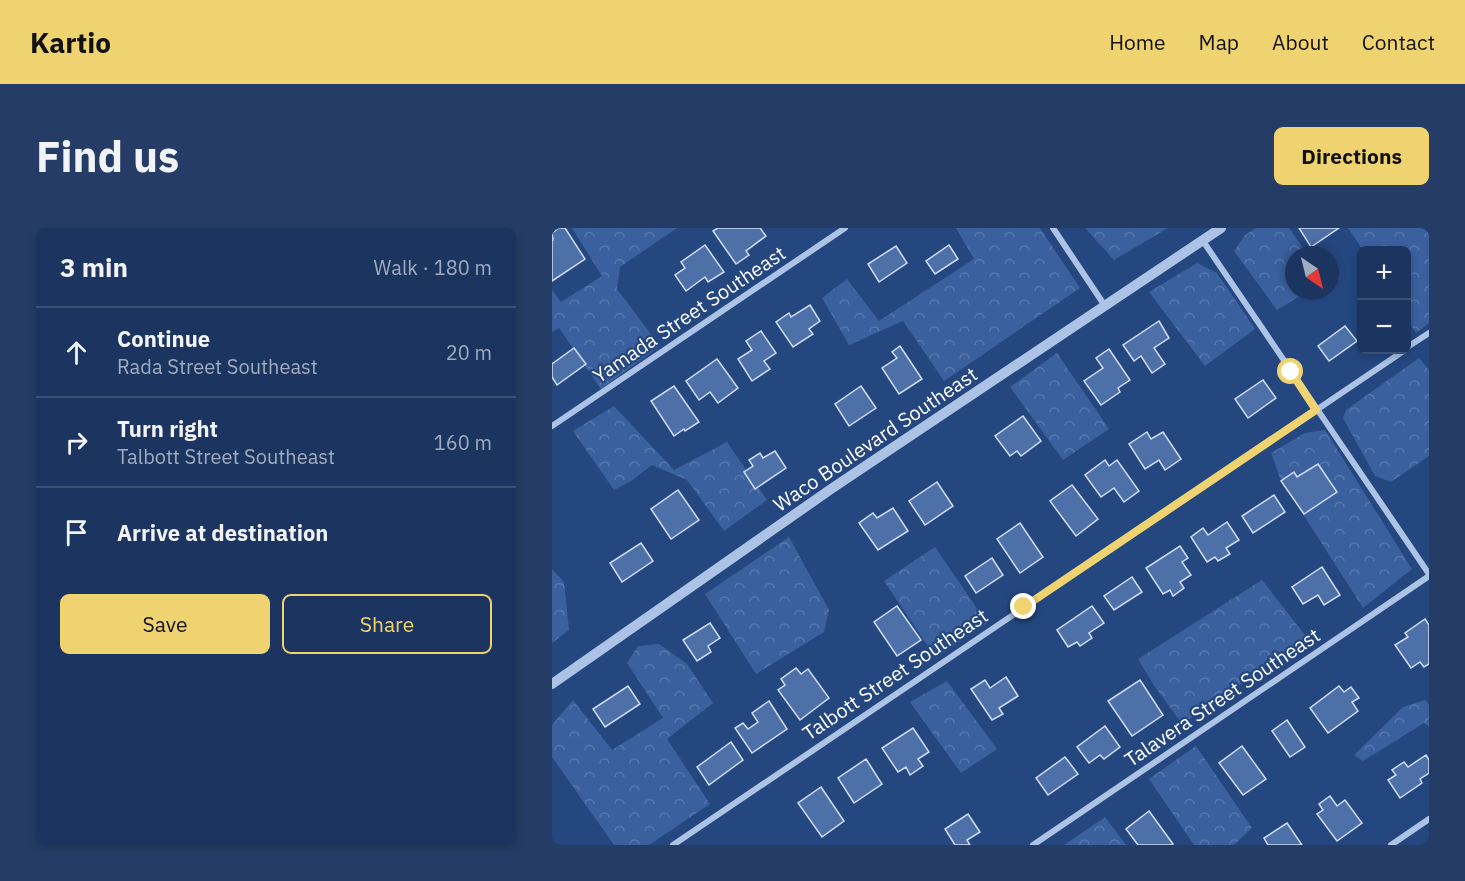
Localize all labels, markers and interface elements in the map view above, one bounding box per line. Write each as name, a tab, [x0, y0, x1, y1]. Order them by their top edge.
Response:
text: Kartio	[30, 24, 111, 61]
text: Home	[1109, 28, 1166, 56]
text: Map	[1199, 28, 1239, 56]
text: About	[1272, 28, 1329, 56]
text: Contact	[1362, 28, 1435, 56]
button: Directions	[1274, 127, 1429, 185]
text: Find us	[36, 129, 179, 184]
street label: Yamada Street Southeast	[587, 239, 791, 389]
north arrow	[1285, 246, 1339, 300]
map controls	[1357, 246, 1411, 354]
button: +	[1357, 246, 1411, 300]
text: 3 min	[60, 250, 128, 284]
text: Walk · 180 m	[374, 254, 492, 281]
button: −	[1357, 300, 1411, 354]
text: Continue	[117, 324, 210, 353]
icon: ahead	[60, 336, 93, 369]
text: 20 m	[446, 339, 492, 366]
text: Rada Street Southeast	[117, 353, 318, 380]
route start	[1277, 358, 1303, 384]
street label: Waco Boulevard Southeast	[768, 360, 982, 518]
text: Turn right	[117, 414, 218, 443]
icon: right	[60, 426, 93, 459]
text: 160 m	[434, 429, 492, 456]
text: Talbott Street Southeast	[117, 443, 335, 470]
icon: arrive	[60, 516, 93, 549]
text: Arrive at destination	[117, 518, 328, 547]
route end	[1010, 593, 1036, 619]
button: Save	[60, 594, 270, 654]
button: Share	[282, 594, 492, 654]
street label: Talbott Street Southeast	[797, 602, 993, 746]
street label: Talavera Street Southeast	[1119, 621, 1325, 773]

